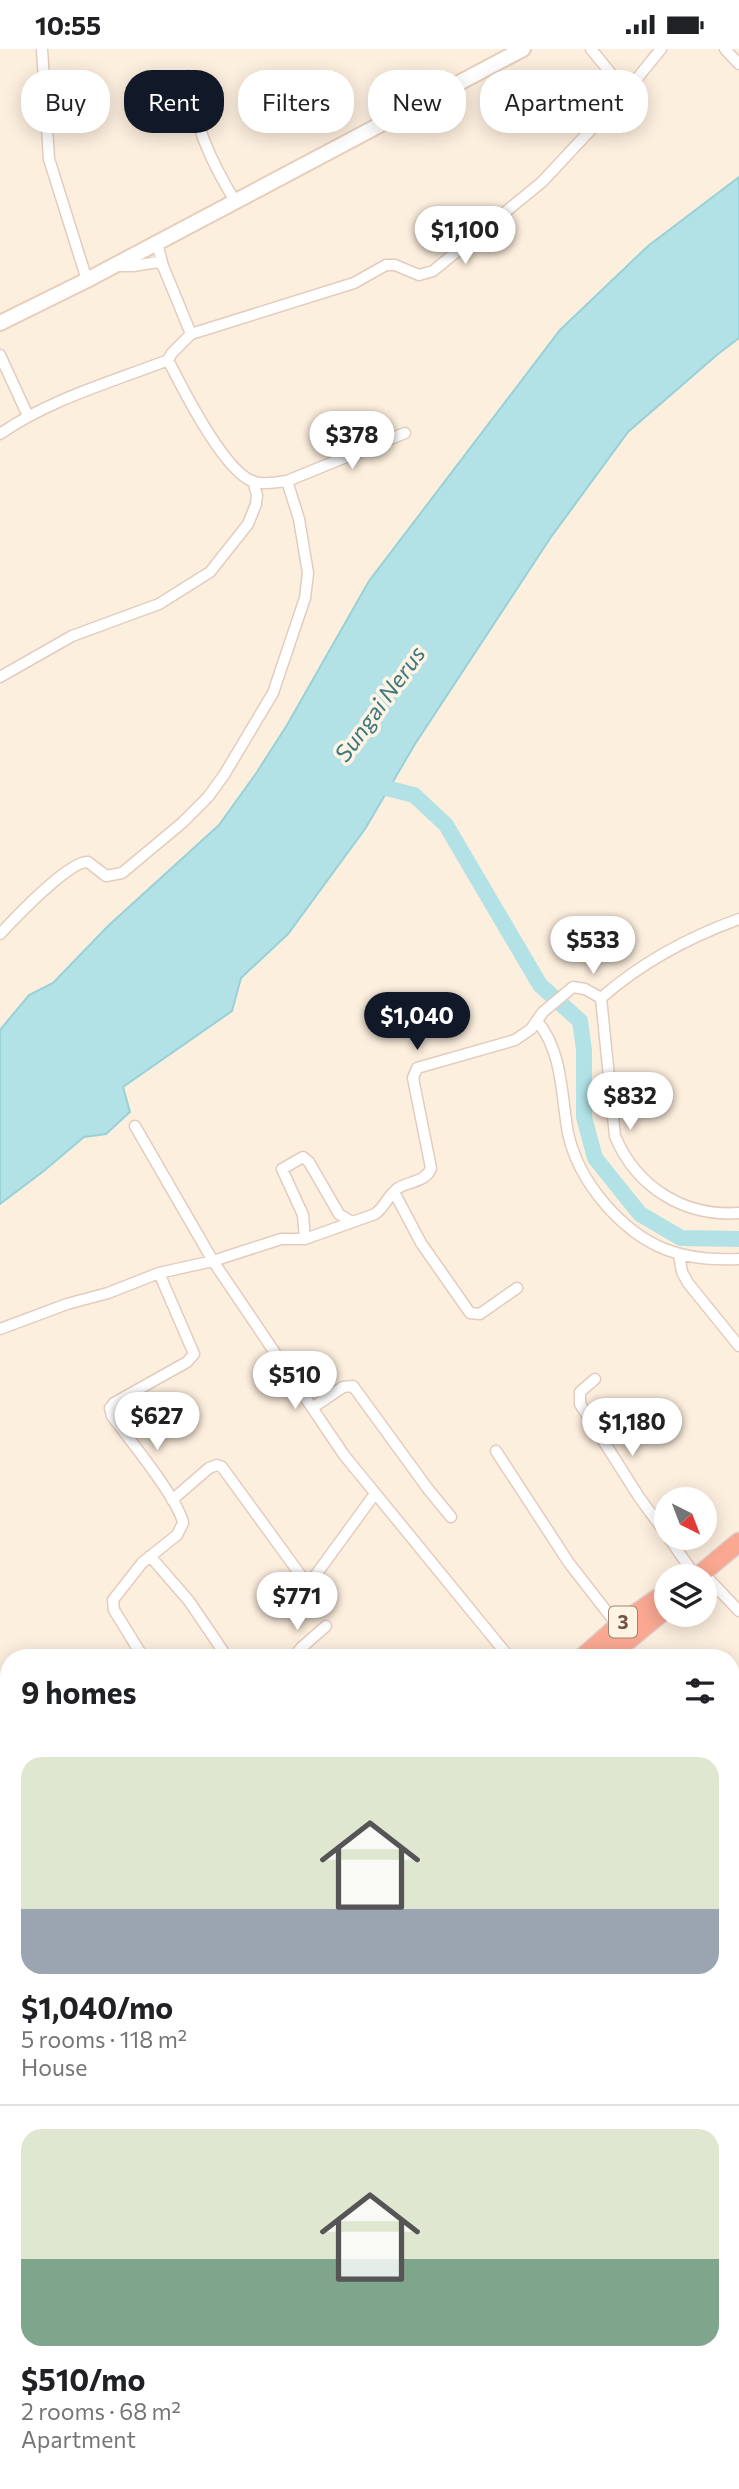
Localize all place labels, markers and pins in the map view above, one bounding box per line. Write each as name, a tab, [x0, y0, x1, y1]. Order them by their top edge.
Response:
pin: $1,100	[408, 207, 522, 266]
pin: $378	[311, 411, 393, 471]
pin: $533	[552, 916, 634, 976]
pin: $1,040	[360, 993, 474, 1052]
pin: $832	[589, 1073, 671, 1132]
pin: $510	[254, 1351, 336, 1411]
pin: $627	[116, 1393, 198, 1452]
pin: $1,180	[575, 1399, 689, 1458]
pin: $771	[256, 1573, 338, 1632]

